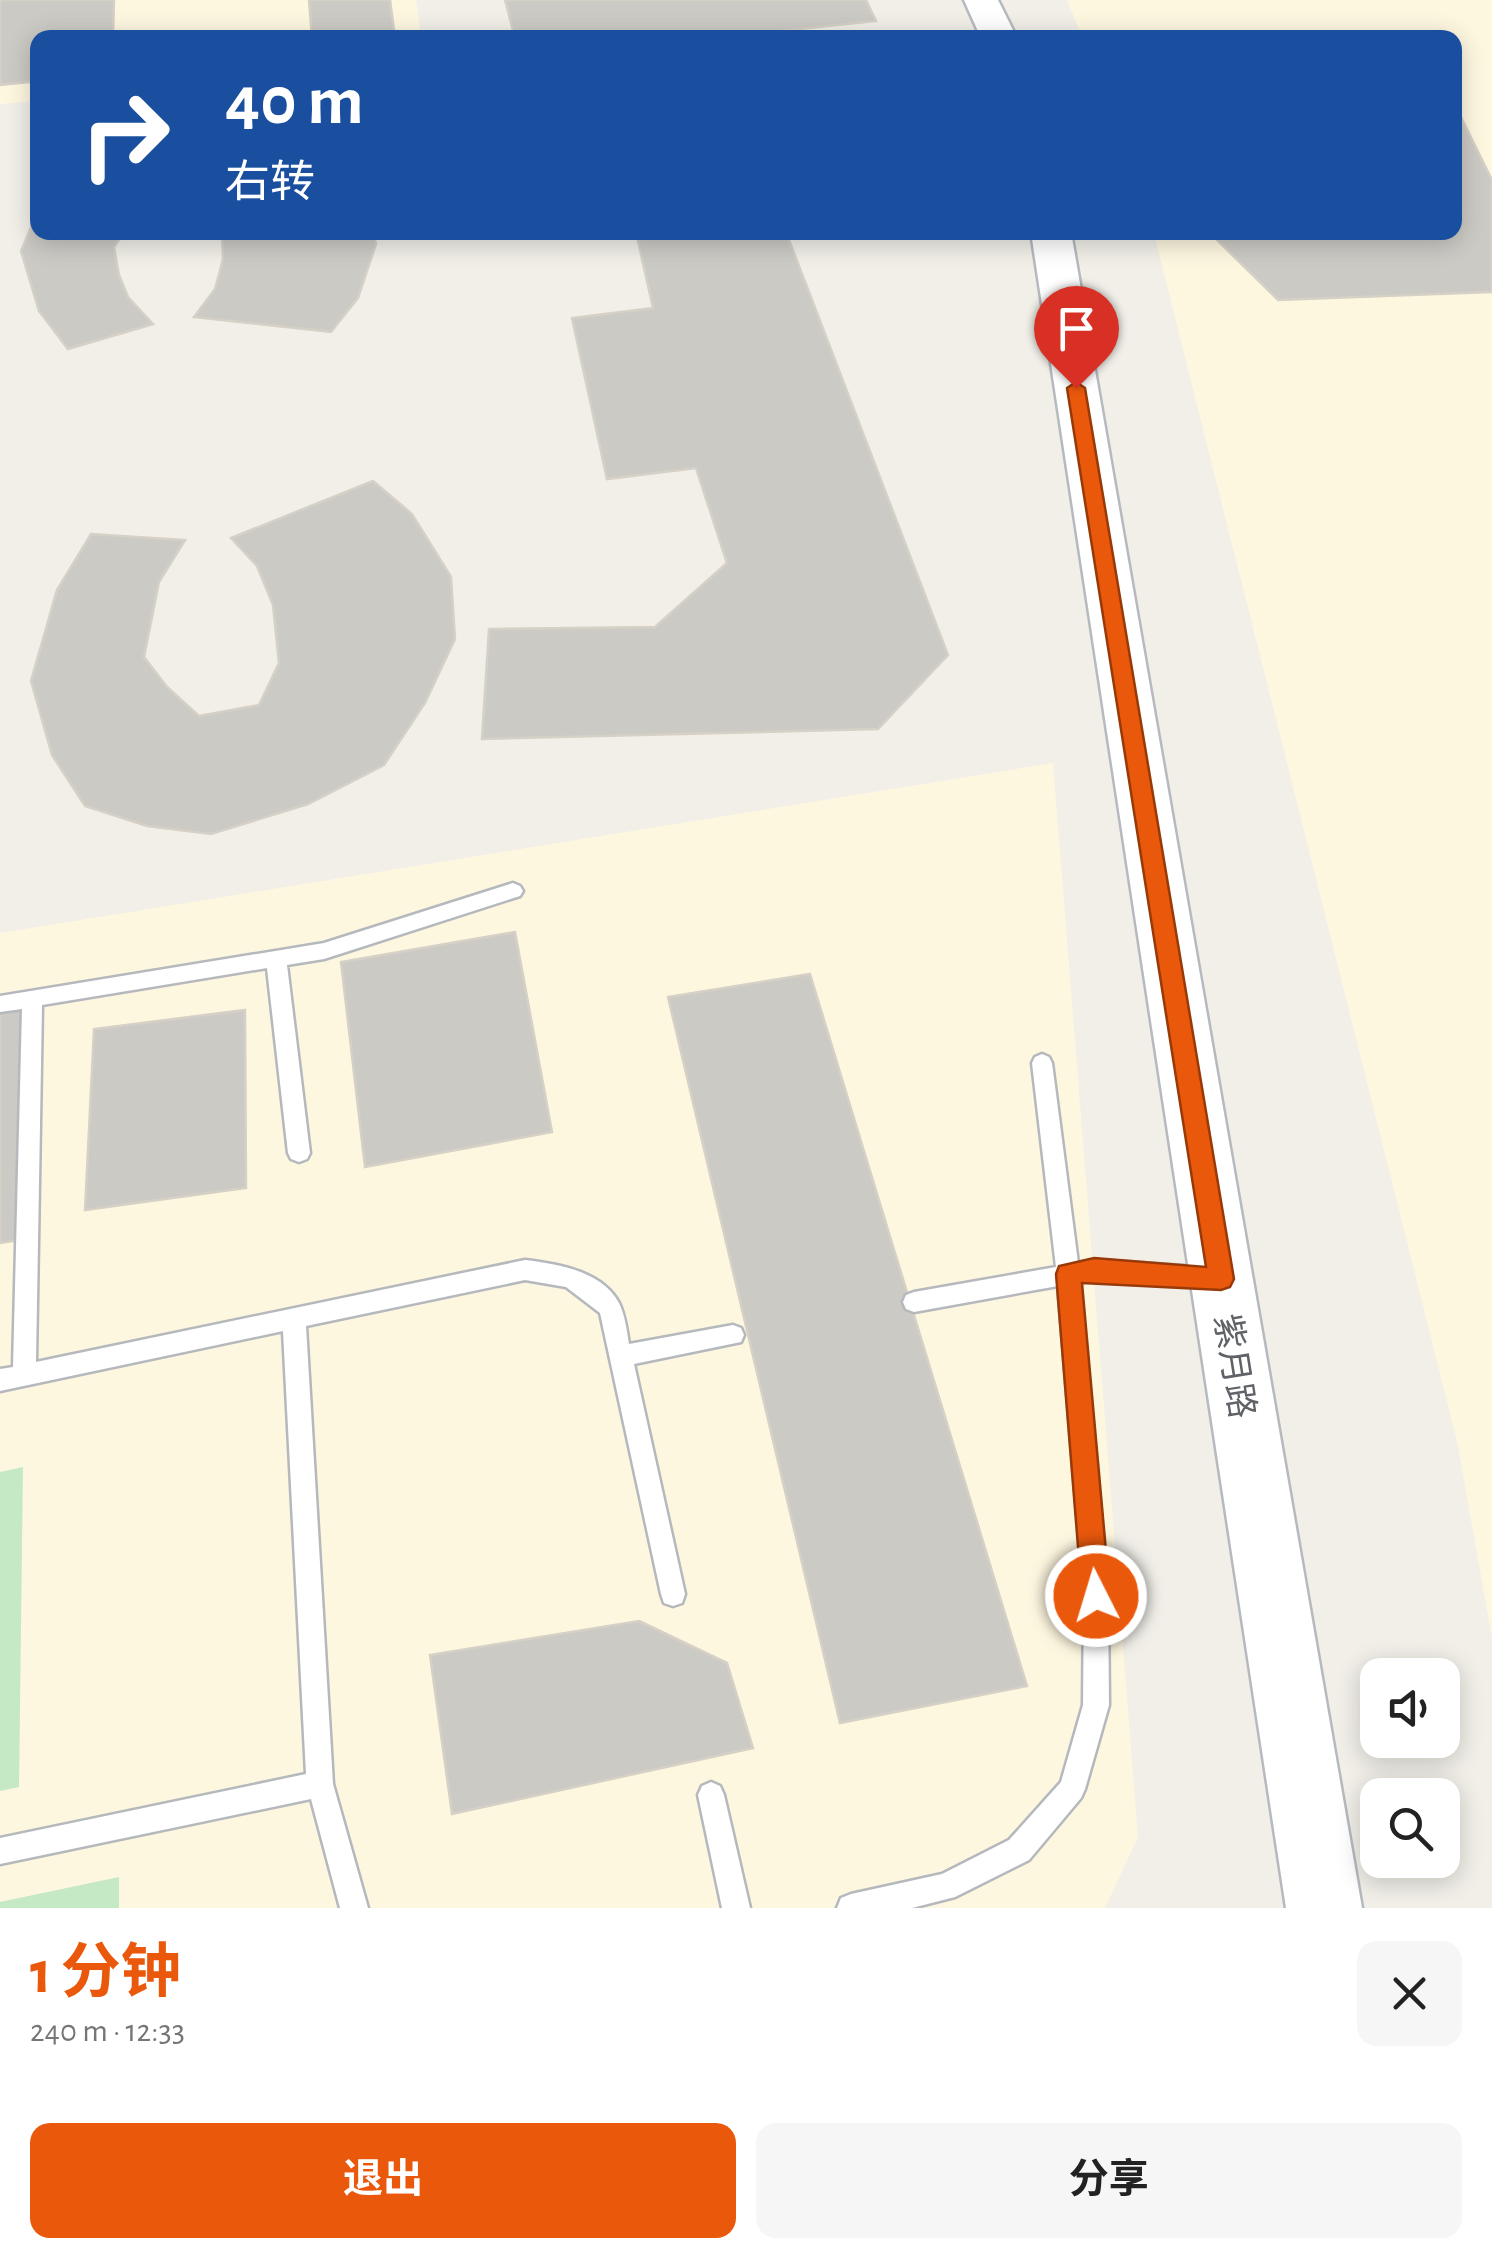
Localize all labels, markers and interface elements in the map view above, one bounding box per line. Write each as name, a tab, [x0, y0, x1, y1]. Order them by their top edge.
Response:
text: 40 m	[225, 67, 364, 137]
icon: right	[60, 70, 190, 200]
text: 右转	[225, 161, 315, 206]
pin	[1034, 286, 1119, 389]
icon: arrive	[1049, 301, 1104, 356]
street label: 紫月路	[1208, 1311, 1261, 1421]
position arrow	[1044, 1544, 1148, 1648]
map controls	[1360, 1658, 1460, 1878]
button: sound	[1360, 1658, 1460, 1758]
button: search	[1360, 1778, 1460, 1878]
button: close	[1357, 1941, 1462, 2046]
text: 1 分钟	[30, 1944, 181, 2004]
text: 240 m · 12:33	[30, 2015, 185, 2047]
button: 退出	[30, 2123, 736, 2238]
button: 分享	[756, 2123, 1462, 2238]

